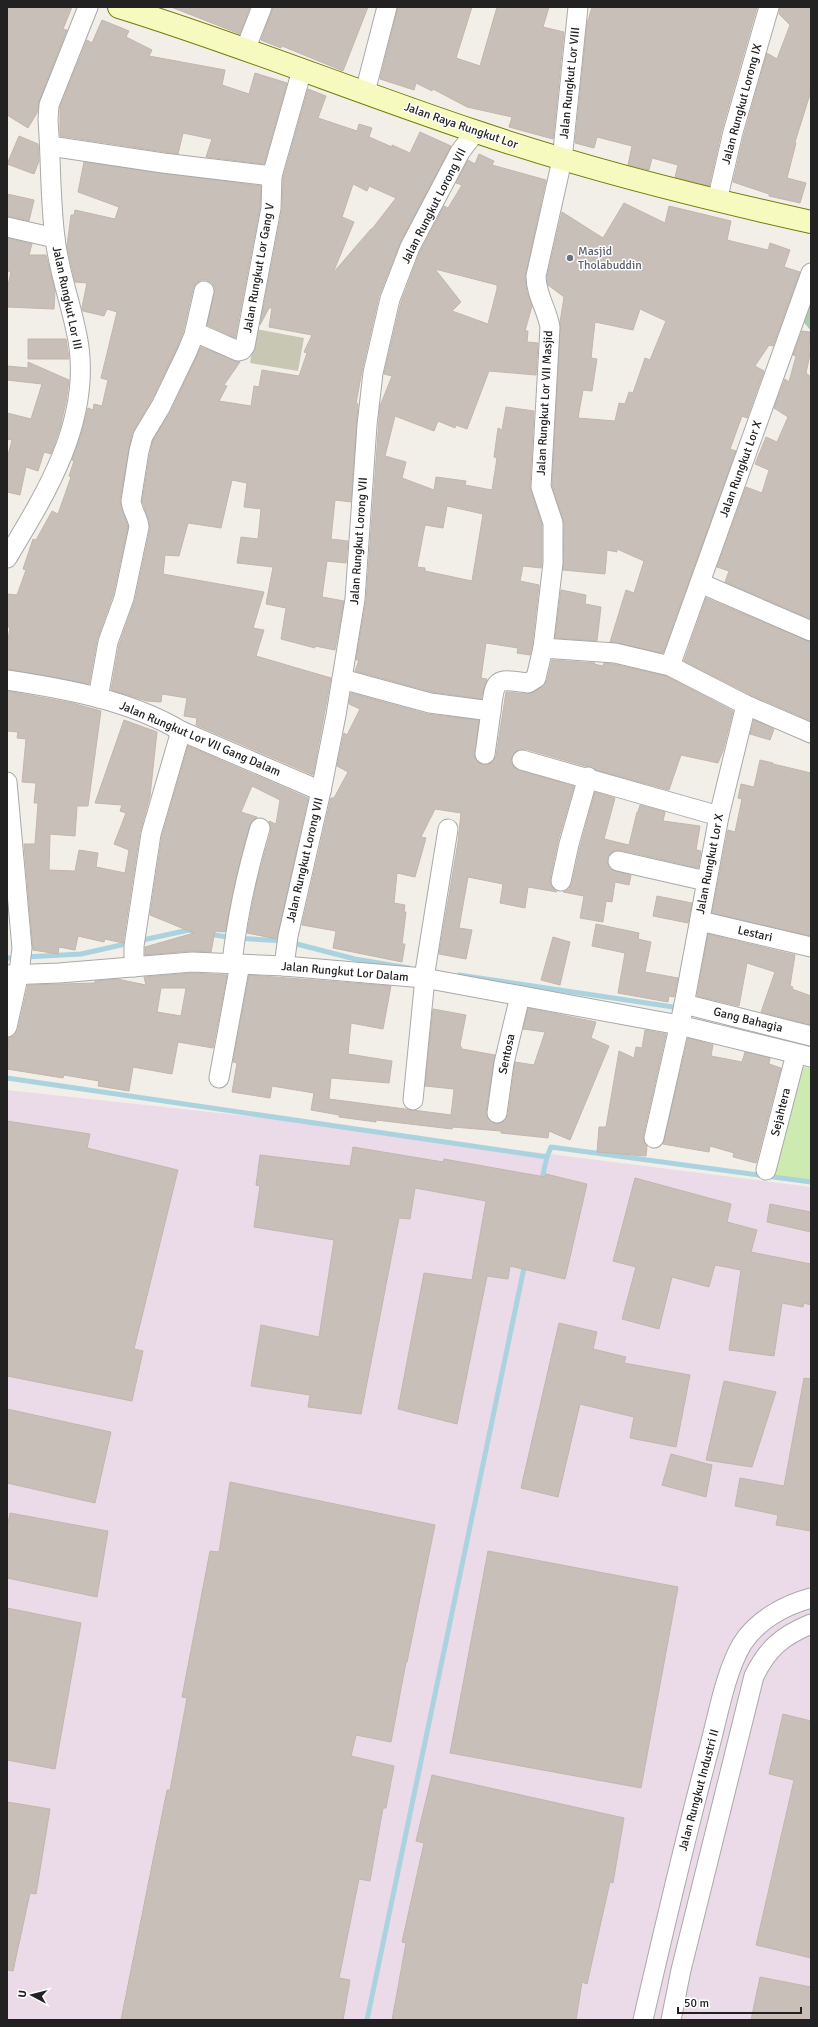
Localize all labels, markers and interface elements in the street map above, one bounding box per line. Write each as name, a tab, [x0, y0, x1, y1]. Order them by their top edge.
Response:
street label: Jalan Rungkut Lor VIII	[557, 26, 583, 140]
street label: Jalan Rungkut Lorong IX	[719, 42, 765, 166]
street label: Jalan Raya Rungkut Lor	[402, 99, 520, 153]
street label: Jalan Rungkut Lorong VII	[398, 146, 470, 266]
street label: Jalan Rungkut Lor Gang V	[240, 202, 278, 334]
place label: Masjid Tholabuddin	[578, 244, 642, 273]
street label: Jalan Rungkut Lor III	[49, 245, 85, 351]
marker: Masjid Tholabuddin	[565, 253, 575, 263]
street label: Jalan Rungkut Lor VII Masjid	[534, 330, 556, 476]
street label: Jalan Rungkut Lor X	[717, 419, 765, 519]
street label: Jalan Rungkut Lorong VII	[347, 477, 371, 605]
street label: Jalan Rungkut Lor VII Gang Dalam	[117, 698, 283, 780]
street label: Jalan Rungkut Lorong VII	[283, 796, 327, 924]
street label: Jalan Rungkut Lor X	[693, 813, 727, 915]
street label: Lestari	[736, 923, 774, 945]
street label: Jalan Rungkut Lor Dalam	[281, 959, 409, 985]
street label: Gang Bahagia	[712, 1004, 784, 1036]
street label: Sentosa	[495, 1032, 519, 1076]
street label: Sejahtera	[768, 1086, 794, 1138]
street label: Jalan Rungkut Industri II	[676, 1727, 722, 1853]
north arrow	[12, 1975, 52, 2015]
text: U	[16, 1989, 29, 1998]
scale bar	[678, 1989, 801, 2015]
text: 50 m	[684, 1996, 709, 2011]

